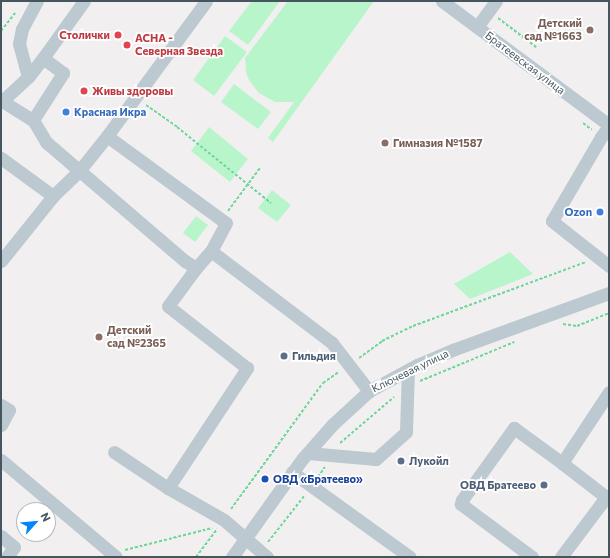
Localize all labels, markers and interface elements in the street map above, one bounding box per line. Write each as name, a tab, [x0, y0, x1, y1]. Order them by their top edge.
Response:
place label: Детский сад №1663	[524, 17, 582, 43]
marker: Детский сад №1663	[585, 25, 595, 35]
place label: Столички	[59, 28, 110, 42]
street label: Братеевская улица	[482, 29, 568, 97]
marker: Столички	[113, 30, 123, 40]
place label: АСНА - Северная Звезда	[135, 32, 223, 58]
marker: АСНА - Северная Звезда	[122, 40, 132, 50]
place label: Живы здоровы	[92, 84, 173, 98]
marker: Живы здоровы	[79, 86, 89, 96]
place label: Красная Икра	[74, 105, 146, 119]
marker: Красная Икра	[61, 107, 71, 117]
place label: Гимназия №1587	[393, 136, 482, 150]
marker: Гимназия №1587	[380, 138, 390, 148]
place label: Ozon	[564, 205, 592, 219]
marker: Ozon	[595, 207, 605, 217]
place label: Детский сад №2365	[107, 324, 166, 350]
marker: Детский сад №2365	[94, 332, 104, 342]
street label: Ключевая улица	[369, 347, 451, 395]
place label: Гильдия	[292, 349, 336, 363]
marker: Гильдия	[279, 351, 289, 361]
place label: Лукойл	[409, 454, 449, 468]
marker: Лукойл	[396, 456, 406, 466]
place label: ОВД «Братеево»	[273, 472, 363, 486]
marker: ОВД «Братеево»	[260, 474, 270, 484]
place label: ОВД Братеево	[460, 478, 536, 492]
marker: ОВД Братеево	[539, 480, 549, 490]
north arrow	[16, 502, 56, 542]
text: N	[39, 510, 54, 523]

